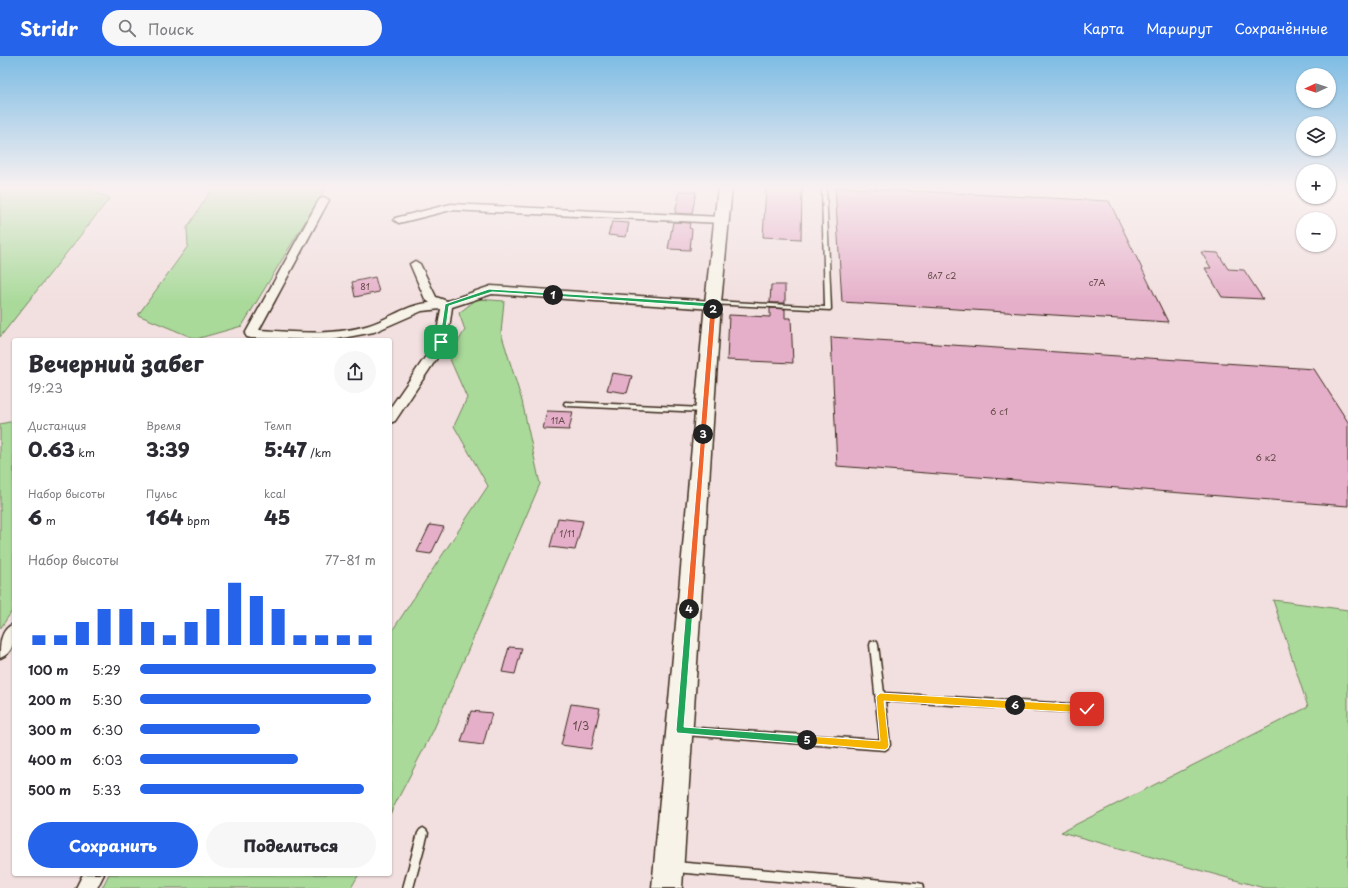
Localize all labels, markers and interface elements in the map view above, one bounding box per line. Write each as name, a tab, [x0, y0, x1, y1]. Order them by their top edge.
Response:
search box	[102, 10, 382, 46]
text: Stridr	[20, 14, 78, 42]
icon: search	[116, 17, 138, 39]
text: Поиск	[148, 17, 194, 40]
text: Карта	[1083, 18, 1124, 39]
text: Маршрут	[1146, 18, 1212, 39]
text: Сохранённые	[1234, 18, 1328, 39]
north arrow	[1296, 68, 1336, 108]
map controls	[1296, 68, 1336, 252]
button: layers	[1296, 116, 1336, 156]
button: +	[1296, 164, 1336, 204]
button: −	[1296, 212, 1336, 252]
house number: вл7 с2	[928, 268, 956, 282]
house number: с7А	[1089, 275, 1105, 289]
house number: 81	[360, 279, 370, 293]
pin: 1	[543, 285, 563, 305]
text: 1	[550, 286, 556, 303]
pin: 2	[703, 299, 723, 319]
text: 2	[709, 300, 717, 317]
pin	[424, 325, 458, 359]
icon: arrive	[430, 331, 452, 353]
text: Вечерний забег	[28, 346, 204, 379]
button: share	[334, 351, 376, 393]
text: 19:23	[28, 378, 63, 397]
house number: 6 с1	[990, 404, 1008, 418]
house number: 11А	[551, 413, 565, 427]
text: Дистанция	[28, 417, 86, 434]
text: Время	[146, 417, 181, 434]
text: Темп	[264, 417, 292, 434]
pin: 3	[693, 424, 713, 444]
text: 3	[699, 425, 707, 442]
text: 0.63	[28, 434, 75, 464]
text: 3:39	[146, 434, 190, 464]
text: 5:47	[264, 434, 307, 464]
text: km	[75, 444, 95, 461]
text: /km	[307, 444, 331, 461]
house number: 6 к2	[1256, 450, 1276, 464]
text: Набор высоты	[28, 485, 105, 502]
text: Пульс	[146, 485, 177, 502]
text: kcal	[264, 485, 286, 502]
text: 6	[28, 502, 42, 532]
text: 164	[146, 502, 184, 532]
text: 45	[264, 502, 291, 532]
text: m	[42, 512, 56, 529]
text: bpm	[184, 512, 210, 529]
house number: 1/11	[559, 526, 575, 540]
text: Набор высоты	[28, 550, 119, 569]
text: 77–81 m	[325, 550, 376, 569]
pin: 4	[679, 599, 699, 619]
text: 4	[685, 600, 693, 617]
text: 100 m	[28, 660, 69, 679]
text: 5:29	[92, 660, 121, 679]
text: 200 m	[28, 690, 72, 709]
text: 5:30	[92, 690, 122, 709]
pin	[1070, 692, 1104, 726]
pin: 6	[1005, 695, 1025, 715]
text: 6	[1011, 696, 1019, 713]
icon: check	[1076, 698, 1098, 720]
house number: 1/3	[573, 717, 589, 734]
text: 300 m	[28, 720, 72, 739]
text: 6:30	[92, 720, 123, 739]
pin: 5	[797, 730, 817, 750]
text: 5	[803, 731, 811, 748]
text: 400 m	[28, 750, 72, 769]
text: 6:03	[92, 750, 123, 769]
text: 500 m	[28, 780, 71, 799]
text: 5:33	[92, 780, 121, 799]
button: Сохранить	[28, 822, 198, 868]
button: Поделиться	[206, 822, 376, 868]

